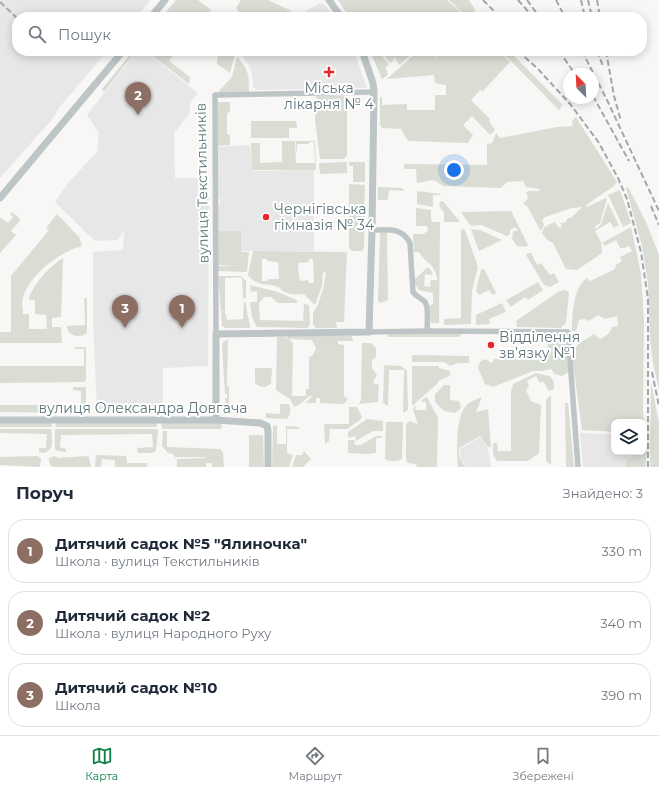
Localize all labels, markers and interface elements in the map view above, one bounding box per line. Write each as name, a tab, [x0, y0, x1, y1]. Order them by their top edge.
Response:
search box	[12, 12, 647, 56]
icon: search	[26, 23, 48, 45]
text: Пошук	[58, 25, 111, 44]
marker: Міська лікарня № 4	[323, 66, 335, 78]
north arrow	[563, 68, 599, 104]
place label: Міська лікарня № 4	[284, 79, 375, 113]
pin: 2	[125, 82, 151, 115]
street label: вулиця Текстильників	[192, 103, 212, 263]
your location	[444, 160, 464, 180]
place label: Чернігівська гімназія № 34	[274, 200, 375, 234]
marker: Чернігівська гімназія № 34	[261, 212, 271, 222]
pin: 3	[112, 295, 138, 328]
pin: 1	[169, 295, 195, 328]
place label: Відділення зв’язку №1	[499, 328, 580, 362]
marker: Відділення зв’язку №1	[486, 340, 496, 350]
street label: вулиця Олександра Довгача	[39, 399, 247, 417]
map controls	[611, 419, 647, 455]
button: layers	[611, 419, 647, 455]
text: Поруч	[16, 483, 74, 503]
text: Знайдено: 3	[563, 485, 643, 501]
text: Дитячий садок №5 "Ялиночка"	[55, 534, 307, 553]
text: 1	[27, 543, 33, 559]
text: 330 m	[602, 543, 642, 559]
text: Школа · вулиця Текстильників	[55, 553, 260, 569]
text: Дитячий садок №2	[55, 606, 210, 625]
text: 2	[26, 615, 34, 631]
text: 340 m	[600, 615, 642, 631]
text: Школа · вулиця Народного Руху	[55, 625, 271, 641]
text: Дитячий садок №10	[55, 678, 217, 697]
text: 3	[26, 687, 34, 703]
text: 390 m	[601, 687, 642, 703]
text: Школа	[55, 697, 101, 713]
tab: Карта	[85, 745, 118, 783]
tab: Маршрут	[289, 745, 342, 783]
tab: Збережені	[513, 745, 574, 783]

